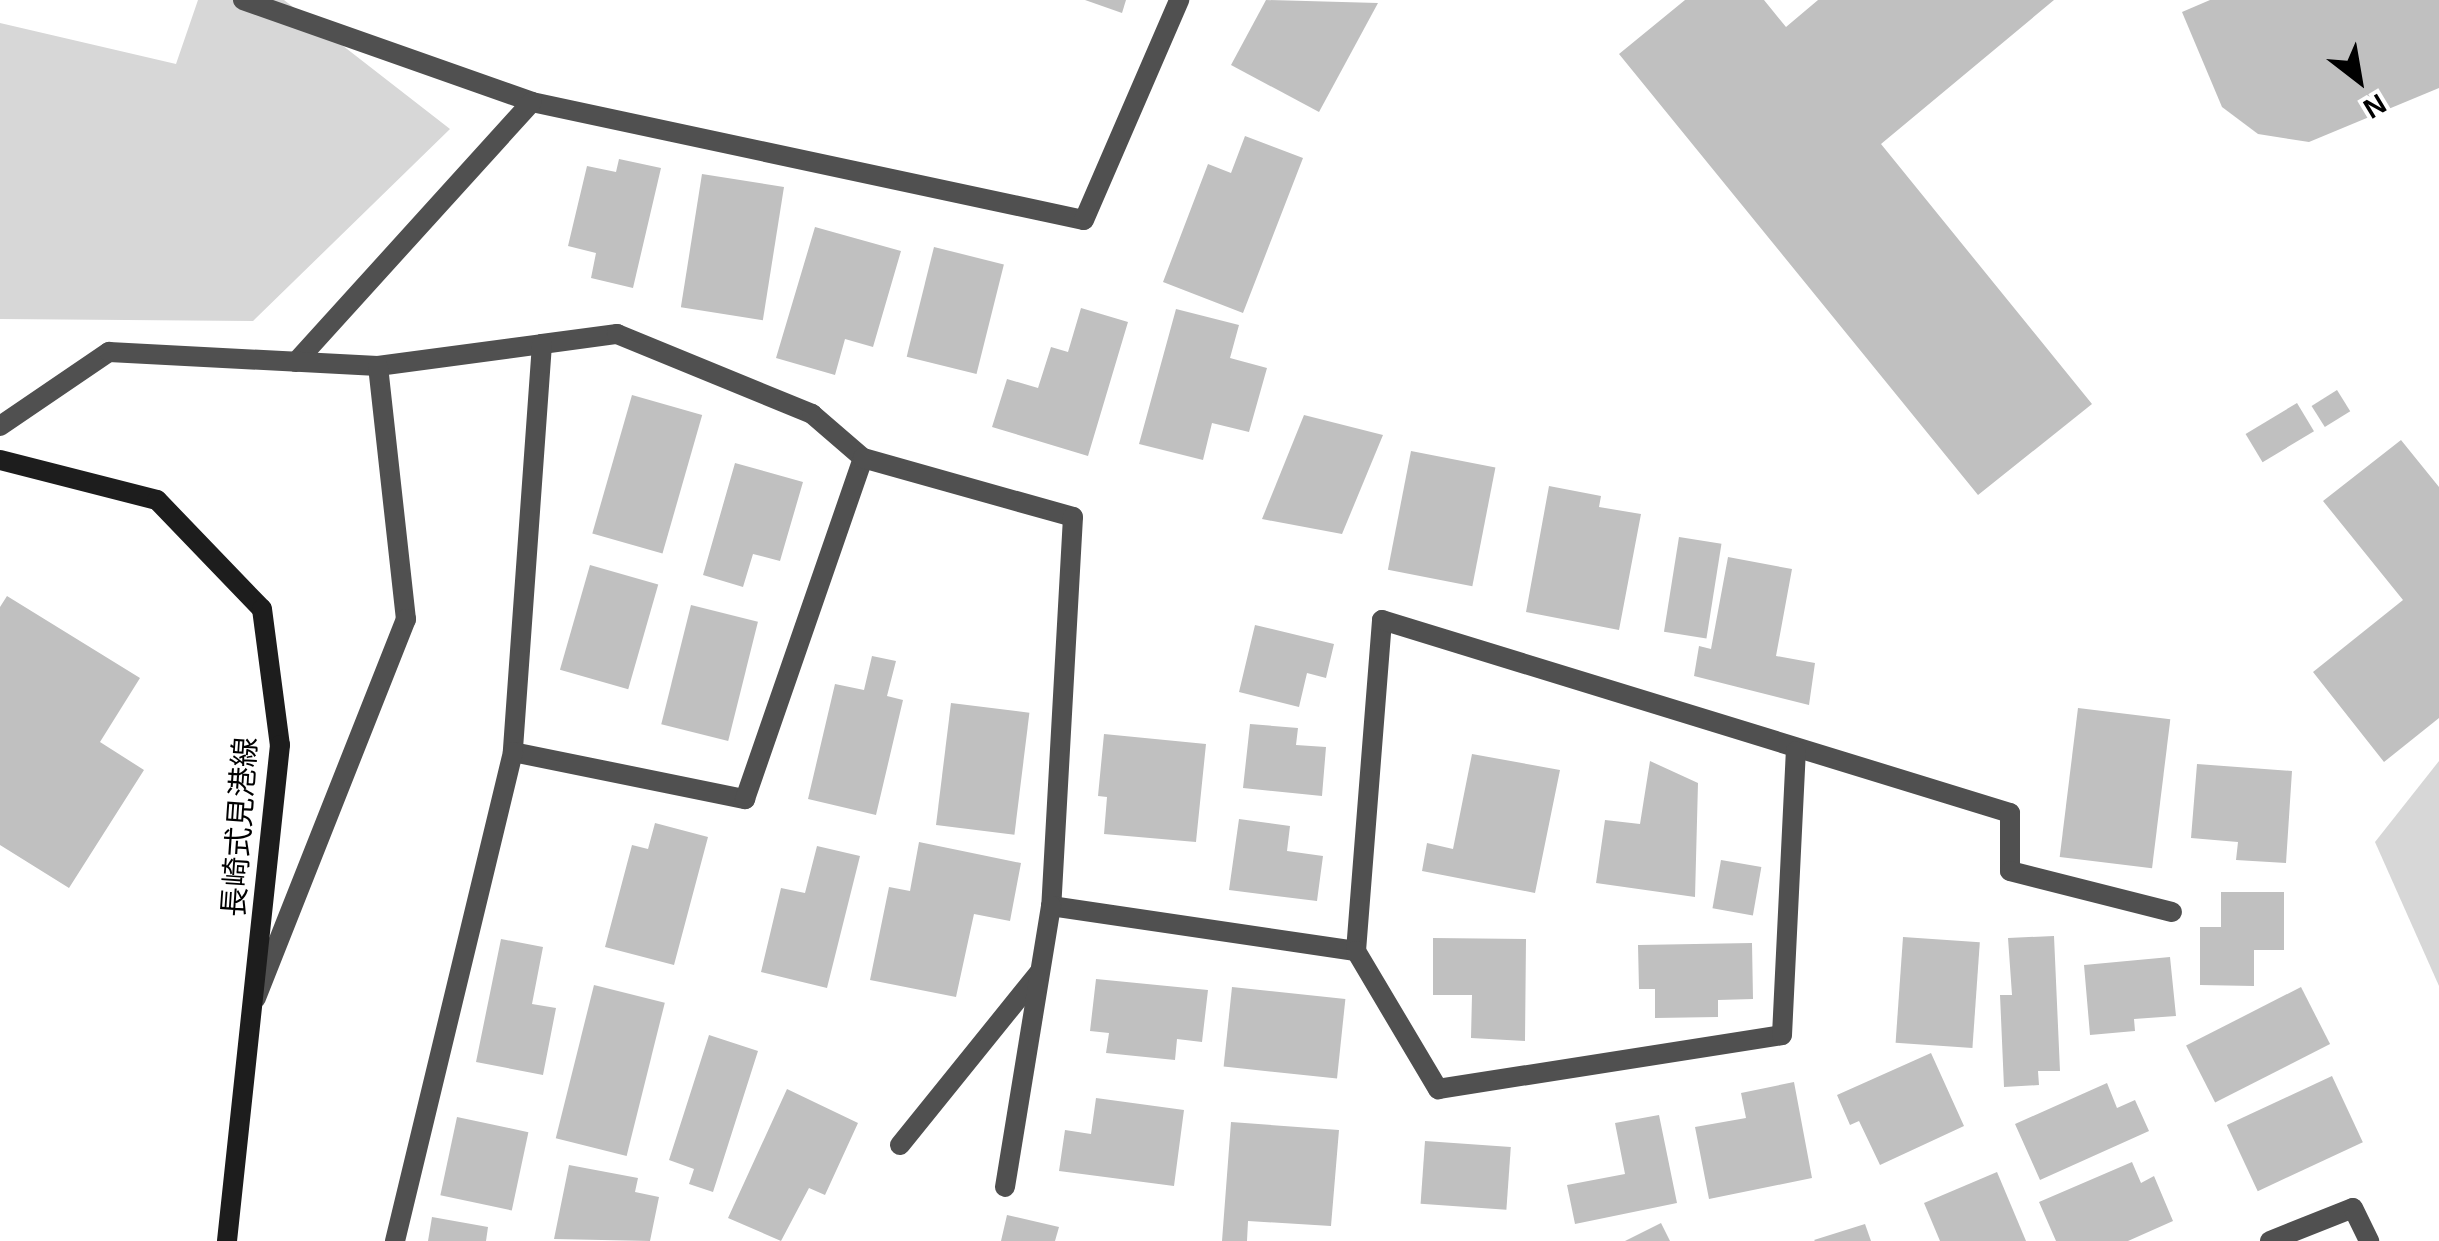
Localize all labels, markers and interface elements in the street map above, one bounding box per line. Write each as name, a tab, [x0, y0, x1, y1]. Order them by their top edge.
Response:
north arrow	[2309, 30, 2409, 130]
text: N	[2358, 88, 2391, 125]
street label: 長崎式見港線	[216, 736, 264, 918]

